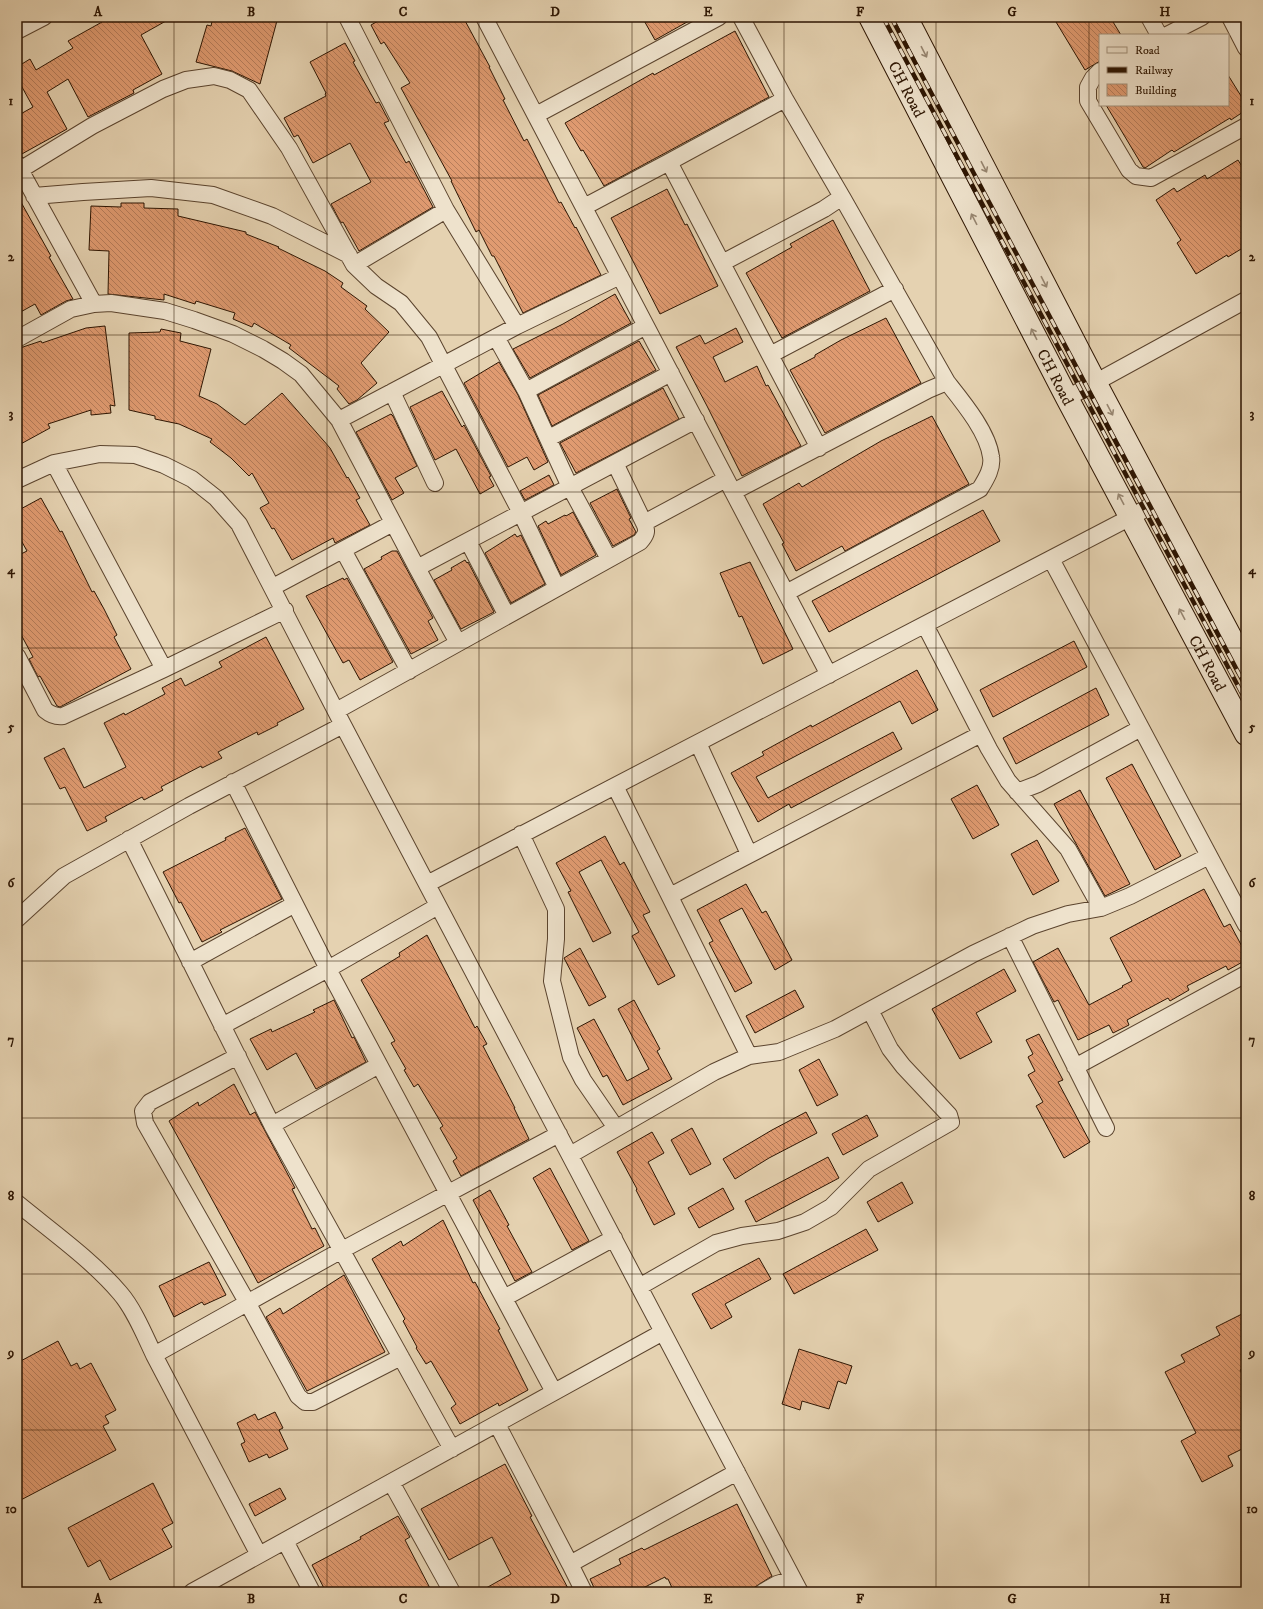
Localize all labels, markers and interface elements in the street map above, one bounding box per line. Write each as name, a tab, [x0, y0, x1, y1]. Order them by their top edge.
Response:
text: A	[93, 4, 103, 20]
text: B	[247, 4, 255, 20]
text: C	[399, 4, 408, 20]
text: D	[550, 4, 560, 20]
text: E	[703, 4, 713, 20]
text: F	[856, 4, 865, 20]
text: G	[1007, 4, 1017, 20]
text: H	[1160, 4, 1171, 20]
legend	[1099, 34, 1229, 106]
text: Road	[1135, 43, 1160, 58]
one-way arrow	[921, 45, 928, 57]
street label: CH Road	[884, 58, 929, 121]
text: Railway	[1135, 63, 1173, 78]
text: Building	[1135, 83, 1176, 98]
text: 1	[9, 93, 14, 109]
text: 1	[1250, 93, 1255, 109]
one-way arrow	[980, 161, 988, 173]
one-way arrow	[970, 213, 978, 225]
text: 2	[8, 249, 15, 265]
text: 2	[1249, 249, 1256, 265]
one-way arrow	[1040, 276, 1048, 288]
one-way arrow	[1030, 328, 1037, 340]
street label: CH Road	[1032, 346, 1078, 409]
one-way arrow	[1107, 404, 1115, 416]
text: 3	[9, 406, 14, 422]
text: 3	[1250, 406, 1255, 422]
one-way arrow	[1116, 493, 1124, 505]
text: 4	[6, 562, 15, 579]
text: 4	[1247, 562, 1256, 579]
one-way arrow	[1177, 608, 1185, 620]
street label: CH Road	[1184, 632, 1230, 695]
text: 5	[7, 719, 15, 735]
text: 5	[1248, 719, 1256, 735]
text: 6	[8, 875, 16, 891]
text: 6	[1249, 875, 1257, 891]
text: 7	[8, 1032, 15, 1048]
text: 7	[1249, 1032, 1256, 1048]
text: 8	[8, 1188, 15, 1204]
text: 8	[1249, 1188, 1256, 1204]
text: 9	[7, 1345, 14, 1361]
text: 9	[1248, 1345, 1255, 1361]
text: 10	[5, 1501, 17, 1517]
text: 10	[1246, 1501, 1258, 1517]
text: A	[93, 1591, 103, 1607]
text: B	[247, 1591, 255, 1607]
text: C	[399, 1591, 408, 1607]
text: D	[550, 1591, 560, 1607]
text: E	[703, 1591, 713, 1607]
text: F	[856, 1591, 865, 1607]
text: G	[1007, 1591, 1017, 1607]
text: H	[1160, 1591, 1171, 1607]

